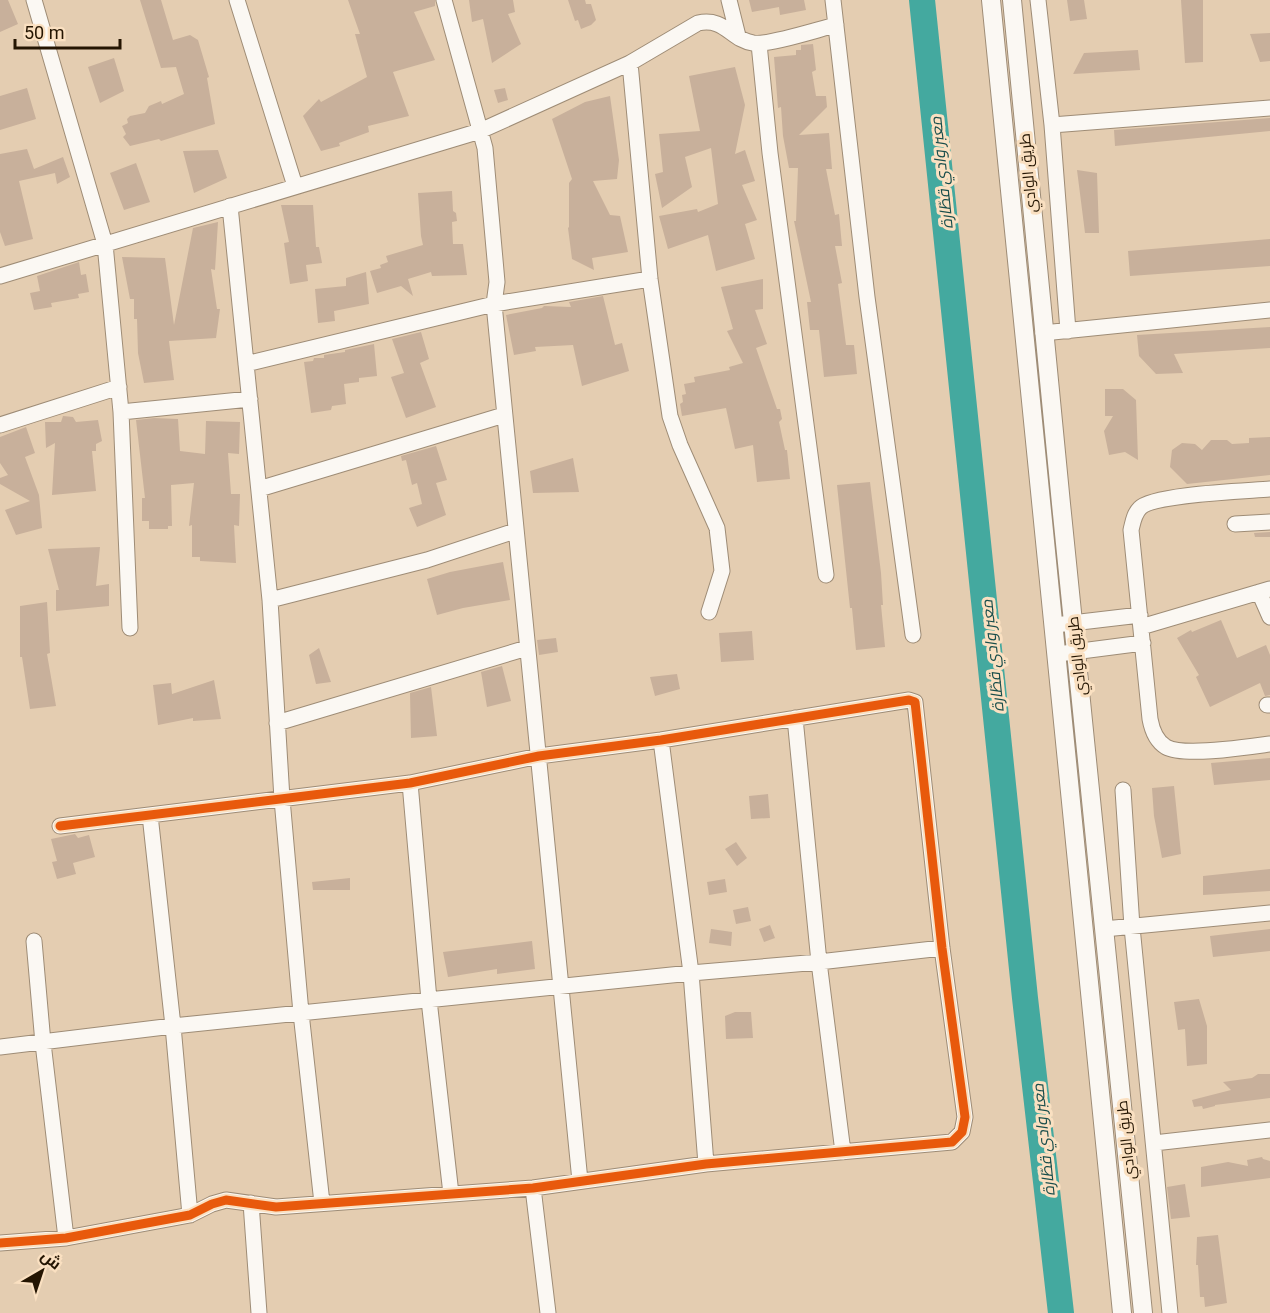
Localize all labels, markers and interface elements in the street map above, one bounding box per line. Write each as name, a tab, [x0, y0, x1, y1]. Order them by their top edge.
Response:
scale bar	[15, 12, 120, 50]
text: 50 m	[24, 22, 64, 43]
water label: معبر وادي قطّارة	[926, 115, 960, 230]
street label: طريق الوادي	[1016, 132, 1043, 213]
water label: معبر وادي قطّارة	[977, 598, 1011, 713]
street label: طريق الوادي	[1064, 615, 1093, 696]
water label: معبر وادي قطّارة	[1028, 1082, 1062, 1197]
street label: طريق الوادي	[1113, 1099, 1142, 1180]
north arrow	[12, 1241, 72, 1301]
text: ش	[37, 1246, 65, 1274]

